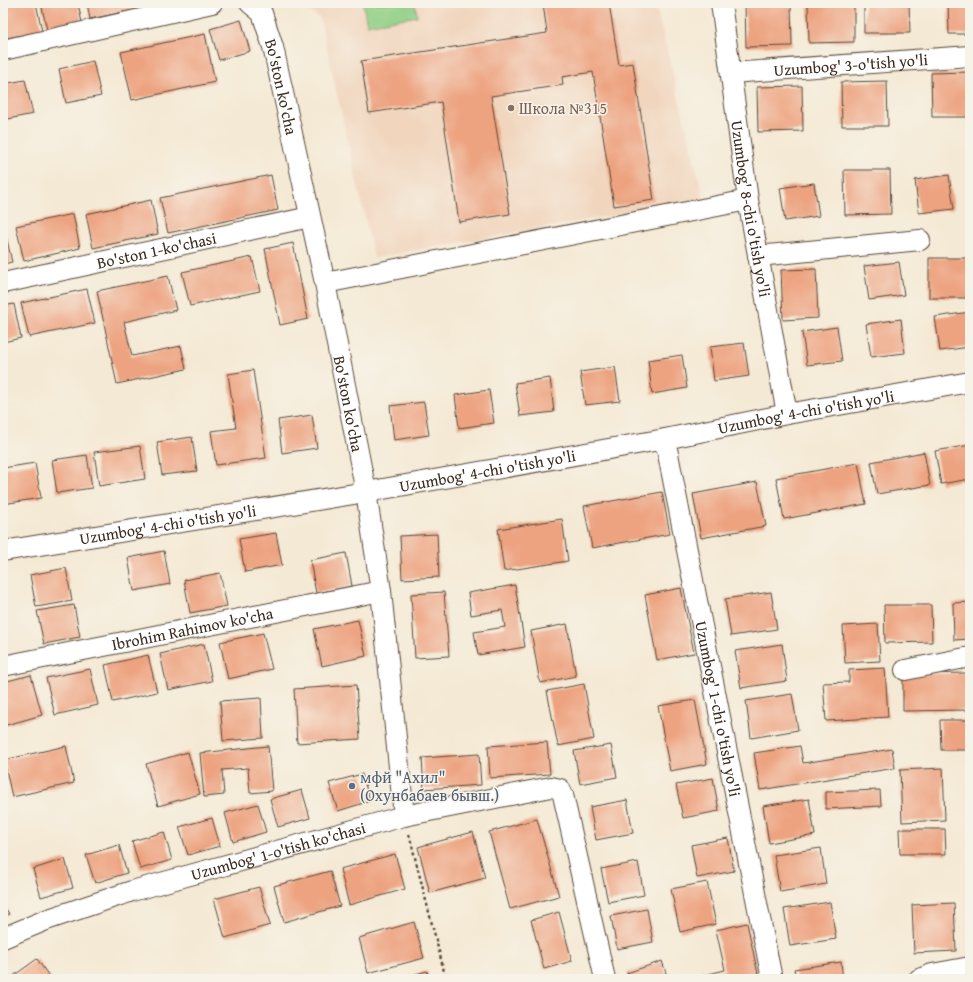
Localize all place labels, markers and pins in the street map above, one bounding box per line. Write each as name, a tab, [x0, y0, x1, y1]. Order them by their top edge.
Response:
place label: Школа №315	[519, 96, 607, 120]
marker: Школа №315	[506, 103, 516, 113]
place label: мфй "Ахил" (Охунбабаев бывш.)	[360, 765, 499, 807]
marker: мфй "Ахил" (Охунбабаев бывш.)	[347, 781, 357, 791]

